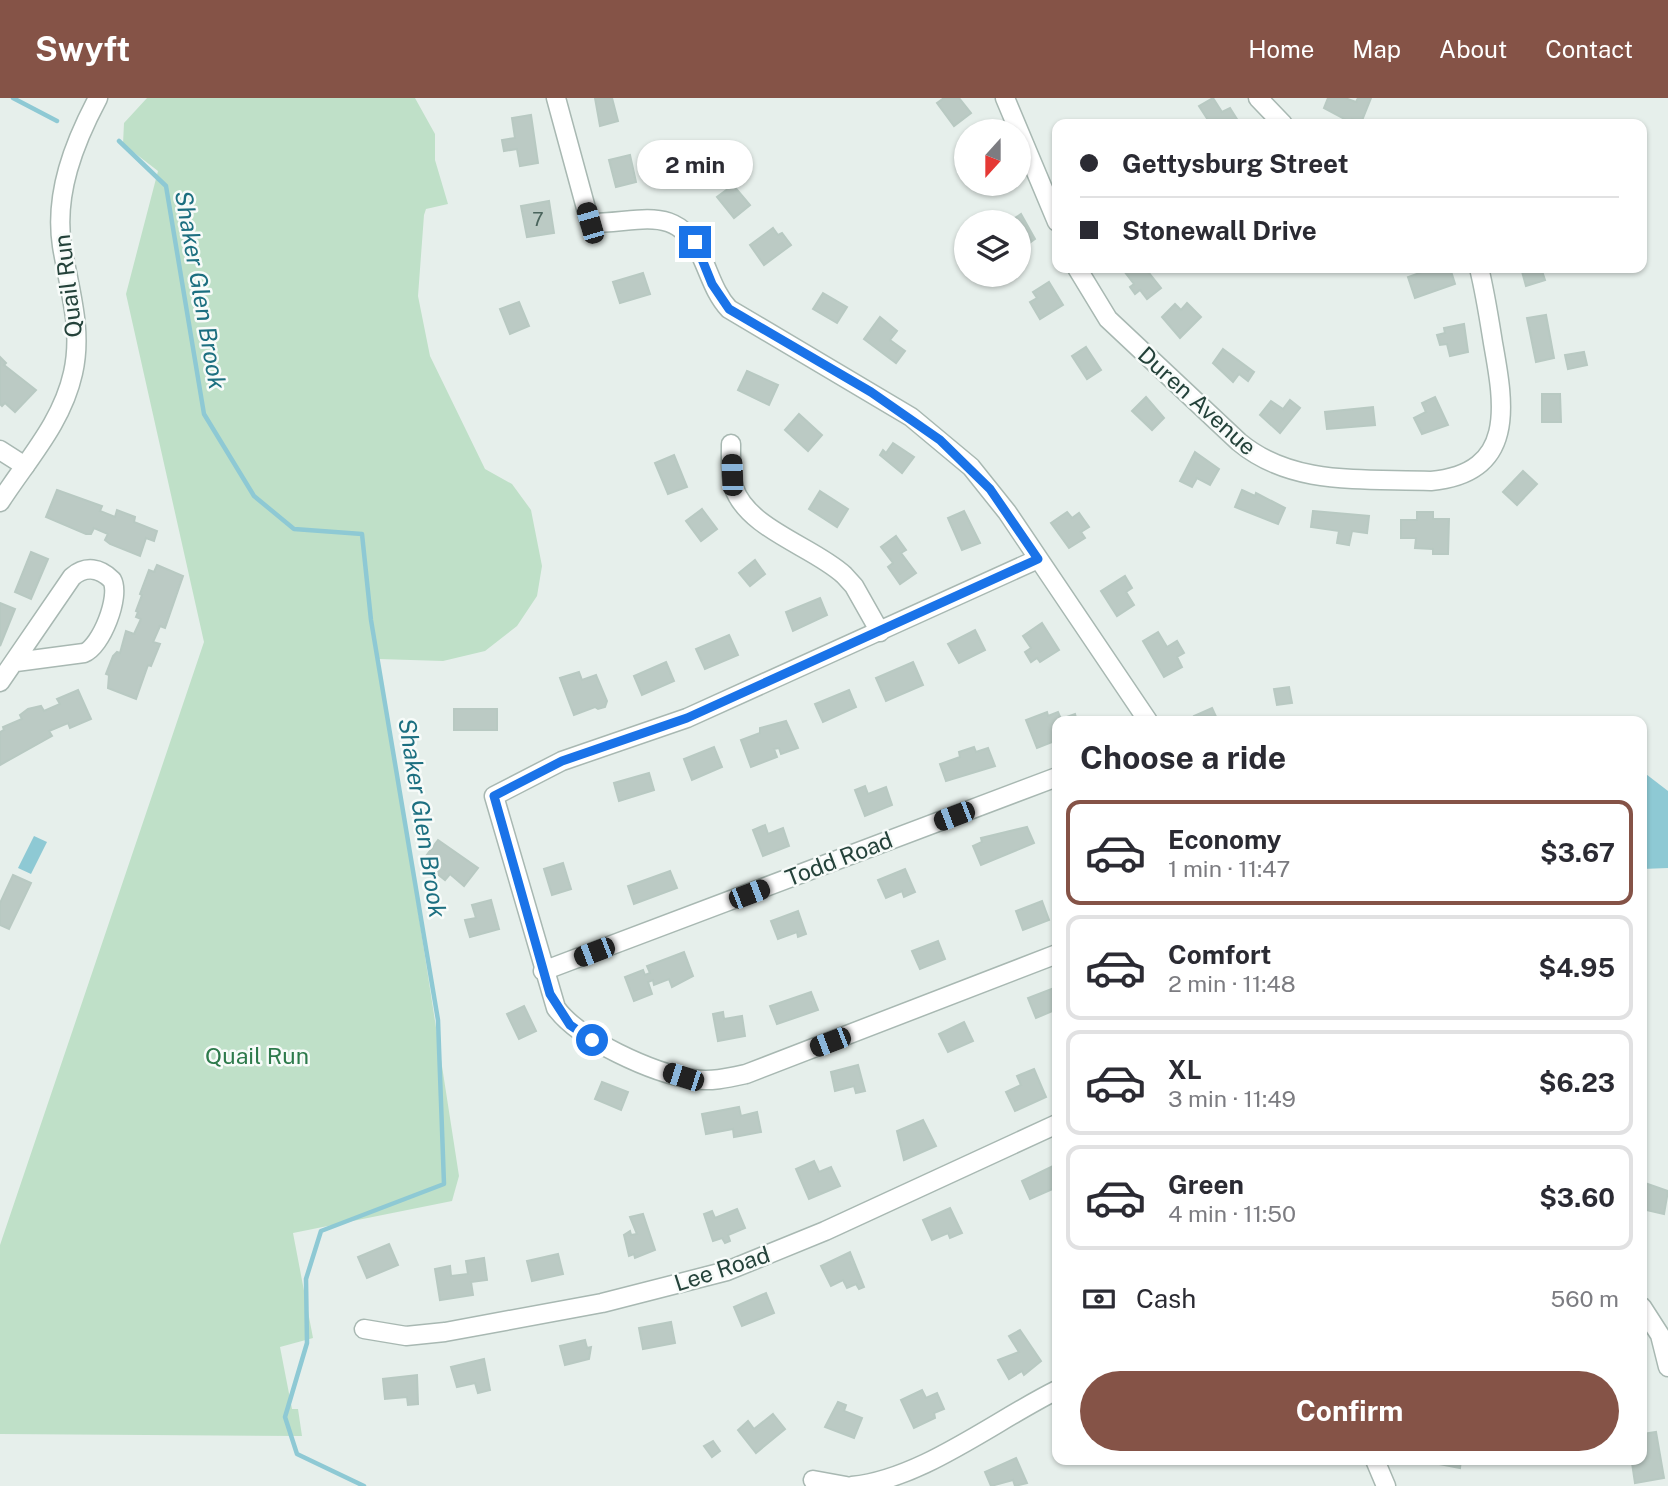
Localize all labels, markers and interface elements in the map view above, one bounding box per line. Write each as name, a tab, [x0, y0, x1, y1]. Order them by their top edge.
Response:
text: Swyft	[35, 30, 130, 68]
text: Home	[1248, 35, 1314, 63]
text: Map	[1352, 35, 1401, 63]
text: About	[1439, 35, 1507, 63]
text: Contact	[1545, 35, 1633, 63]
north arrow	[954, 119, 1031, 196]
map controls	[954, 119, 1031, 287]
callout: 2 min	[637, 141, 753, 190]
text: Gettysburg Street	[1122, 148, 1349, 179]
text: 2 min	[665, 151, 725, 178]
water label: Shaker Glen Brook	[170, 188, 232, 391]
car	[575, 200, 606, 246]
house number: 7	[532, 208, 544, 230]
button: layers	[954, 210, 1031, 287]
text: Stonewall Drive	[1122, 215, 1317, 246]
route end	[679, 226, 711, 258]
street label: Quail Run	[48, 233, 87, 339]
street label: Duren Avenue	[1133, 341, 1262, 461]
car	[721, 454, 744, 496]
water label: Shaker Glen Brook	[393, 716, 453, 920]
text: Choose a ride	[1080, 739, 1286, 776]
car	[931, 799, 978, 833]
icon: car	[1084, 821, 1147, 884]
text: Economy	[1168, 824, 1281, 855]
street label: Todd Road	[781, 826, 896, 891]
text: $3.67	[1540, 837, 1615, 868]
text: 1 min · 11:47	[1168, 855, 1290, 882]
car	[726, 877, 773, 911]
car	[571, 935, 618, 969]
icon: car	[1084, 936, 1147, 999]
text: Comfort	[1168, 939, 1271, 970]
text: $4.95	[1539, 952, 1615, 983]
text: 2 min · 11:48	[1168, 970, 1296, 997]
route start	[576, 1024, 608, 1056]
car	[807, 1025, 854, 1059]
park label: Quail Run	[205, 1042, 309, 1069]
icon: car	[1084, 1051, 1147, 1114]
text: XL	[1168, 1054, 1202, 1085]
car	[660, 1061, 707, 1093]
text: $6.23	[1539, 1067, 1615, 1098]
text: 3 min · 11:49	[1168, 1085, 1296, 1112]
icon: car	[1084, 1166, 1147, 1229]
text: Green	[1168, 1169, 1244, 1200]
text: $3.60	[1539, 1182, 1615, 1213]
text: 4 min · 11:50	[1168, 1200, 1296, 1227]
street label: Lee Road	[671, 1240, 773, 1297]
icon: cash	[1080, 1280, 1118, 1318]
text: Cash	[1136, 1283, 1196, 1314]
text: 560 m	[1551, 1285, 1619, 1312]
button: Confirm	[1080, 1371, 1619, 1451]

